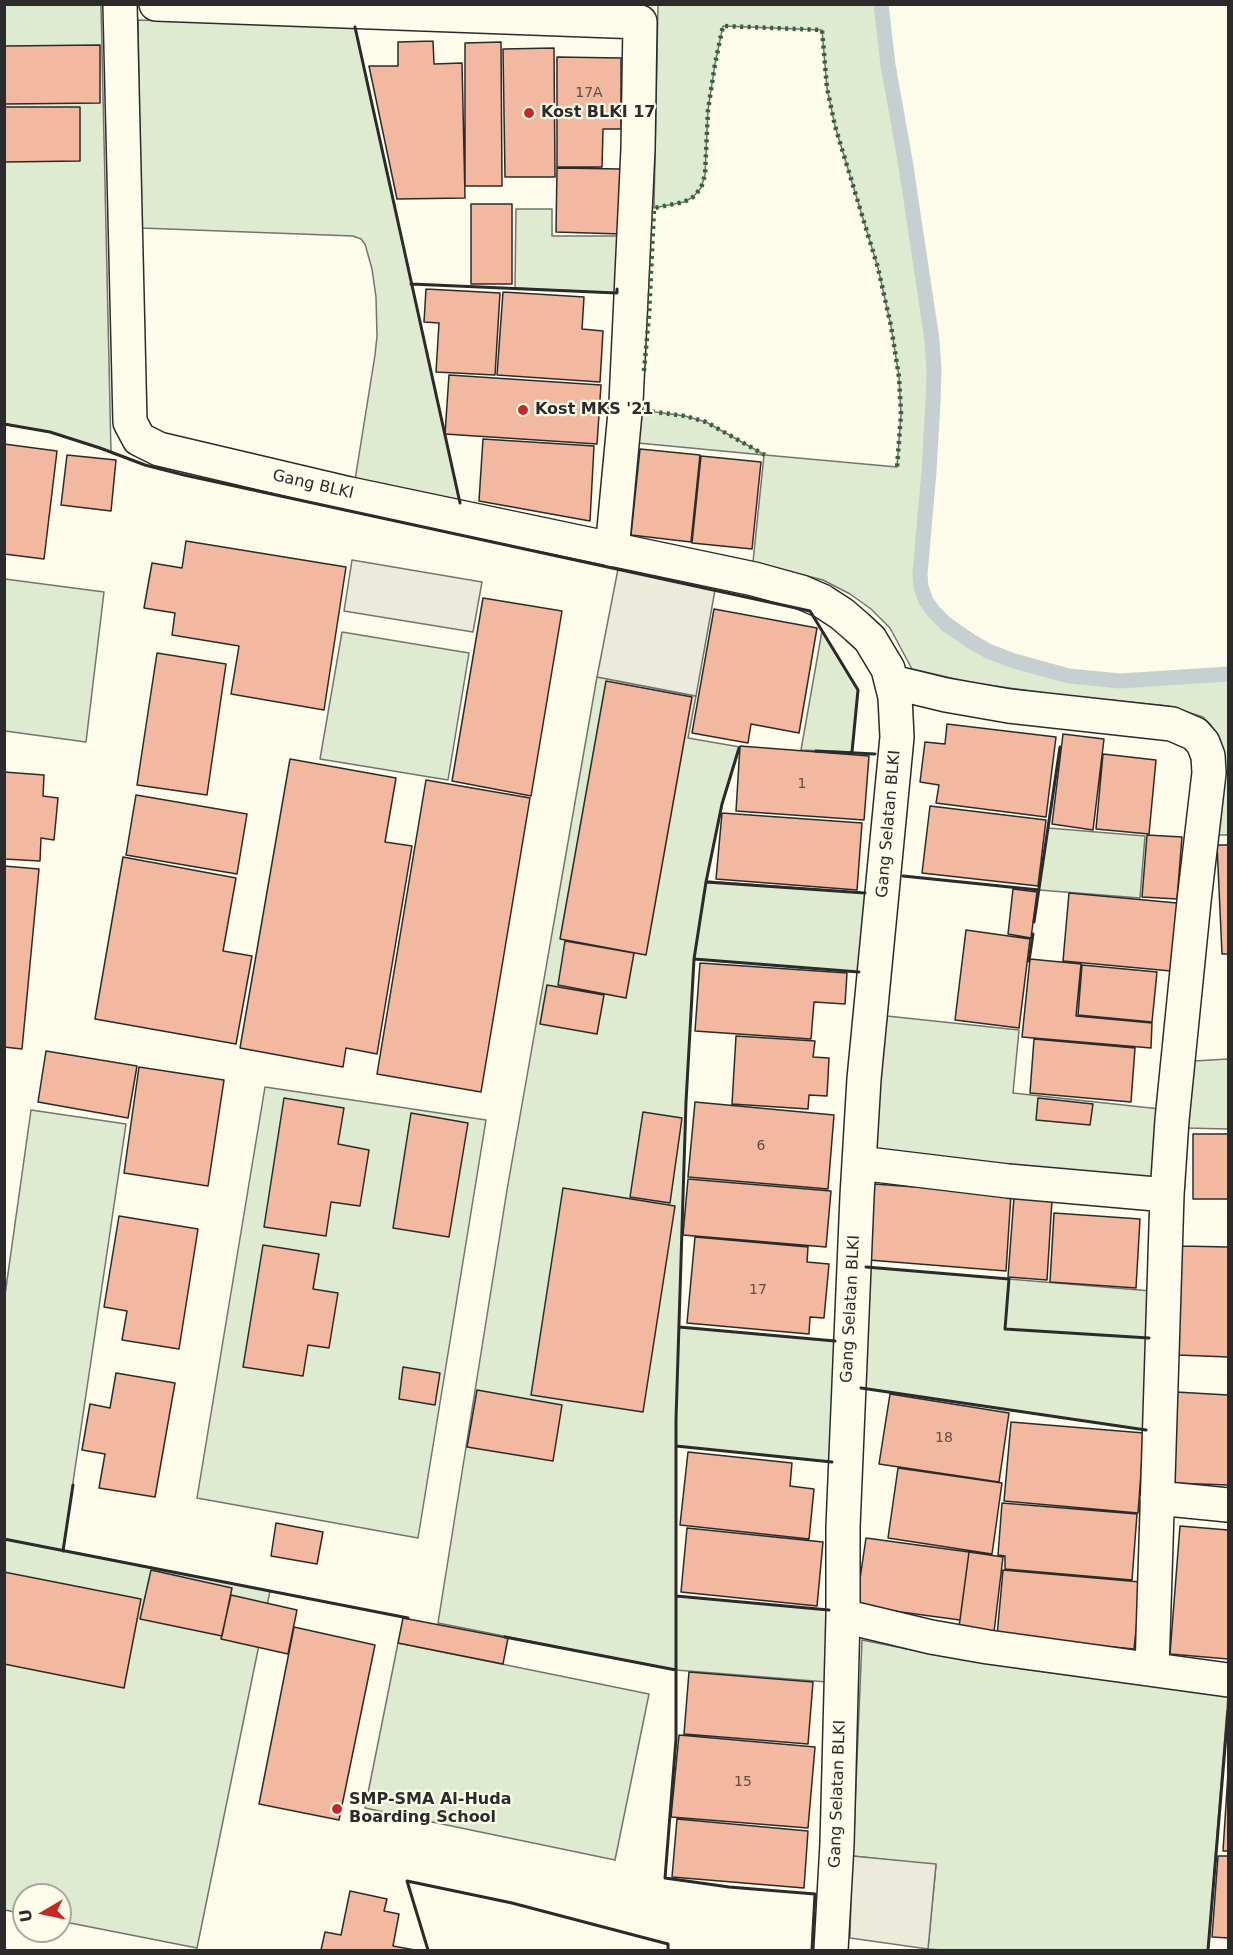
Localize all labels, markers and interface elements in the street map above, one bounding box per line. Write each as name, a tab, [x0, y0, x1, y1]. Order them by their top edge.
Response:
house number: 17A	[575, 85, 603, 101]
place label: Kost BLKI 17	[541, 103, 655, 123]
marker: Kost BLKI 17	[522, 106, 536, 120]
place label: Kost MKS '21	[535, 400, 653, 420]
marker: Kost MKS '21	[516, 403, 530, 417]
street label: Gang BLKI	[271, 466, 355, 504]
street label: Gang Selatan BLKI	[873, 749, 905, 899]
house number: 1	[798, 776, 806, 792]
house number: 6	[757, 1138, 765, 1154]
street label: Gang Selatan BLKI	[838, 1234, 864, 1384]
house number: 17	[749, 1282, 767, 1298]
house number: 18	[935, 1430, 953, 1446]
street label: Gang Selatan BLKI	[826, 1720, 850, 1868]
house number: 15	[734, 1774, 752, 1790]
place label: SMP-SMA Al-Huda Boarding School	[349, 1790, 511, 1828]
marker: SMP-SMA Al-Huda Boarding School	[330, 1802, 344, 1816]
north arrow	[12, 1883, 72, 1943]
text: U	[15, 1908, 36, 1923]

